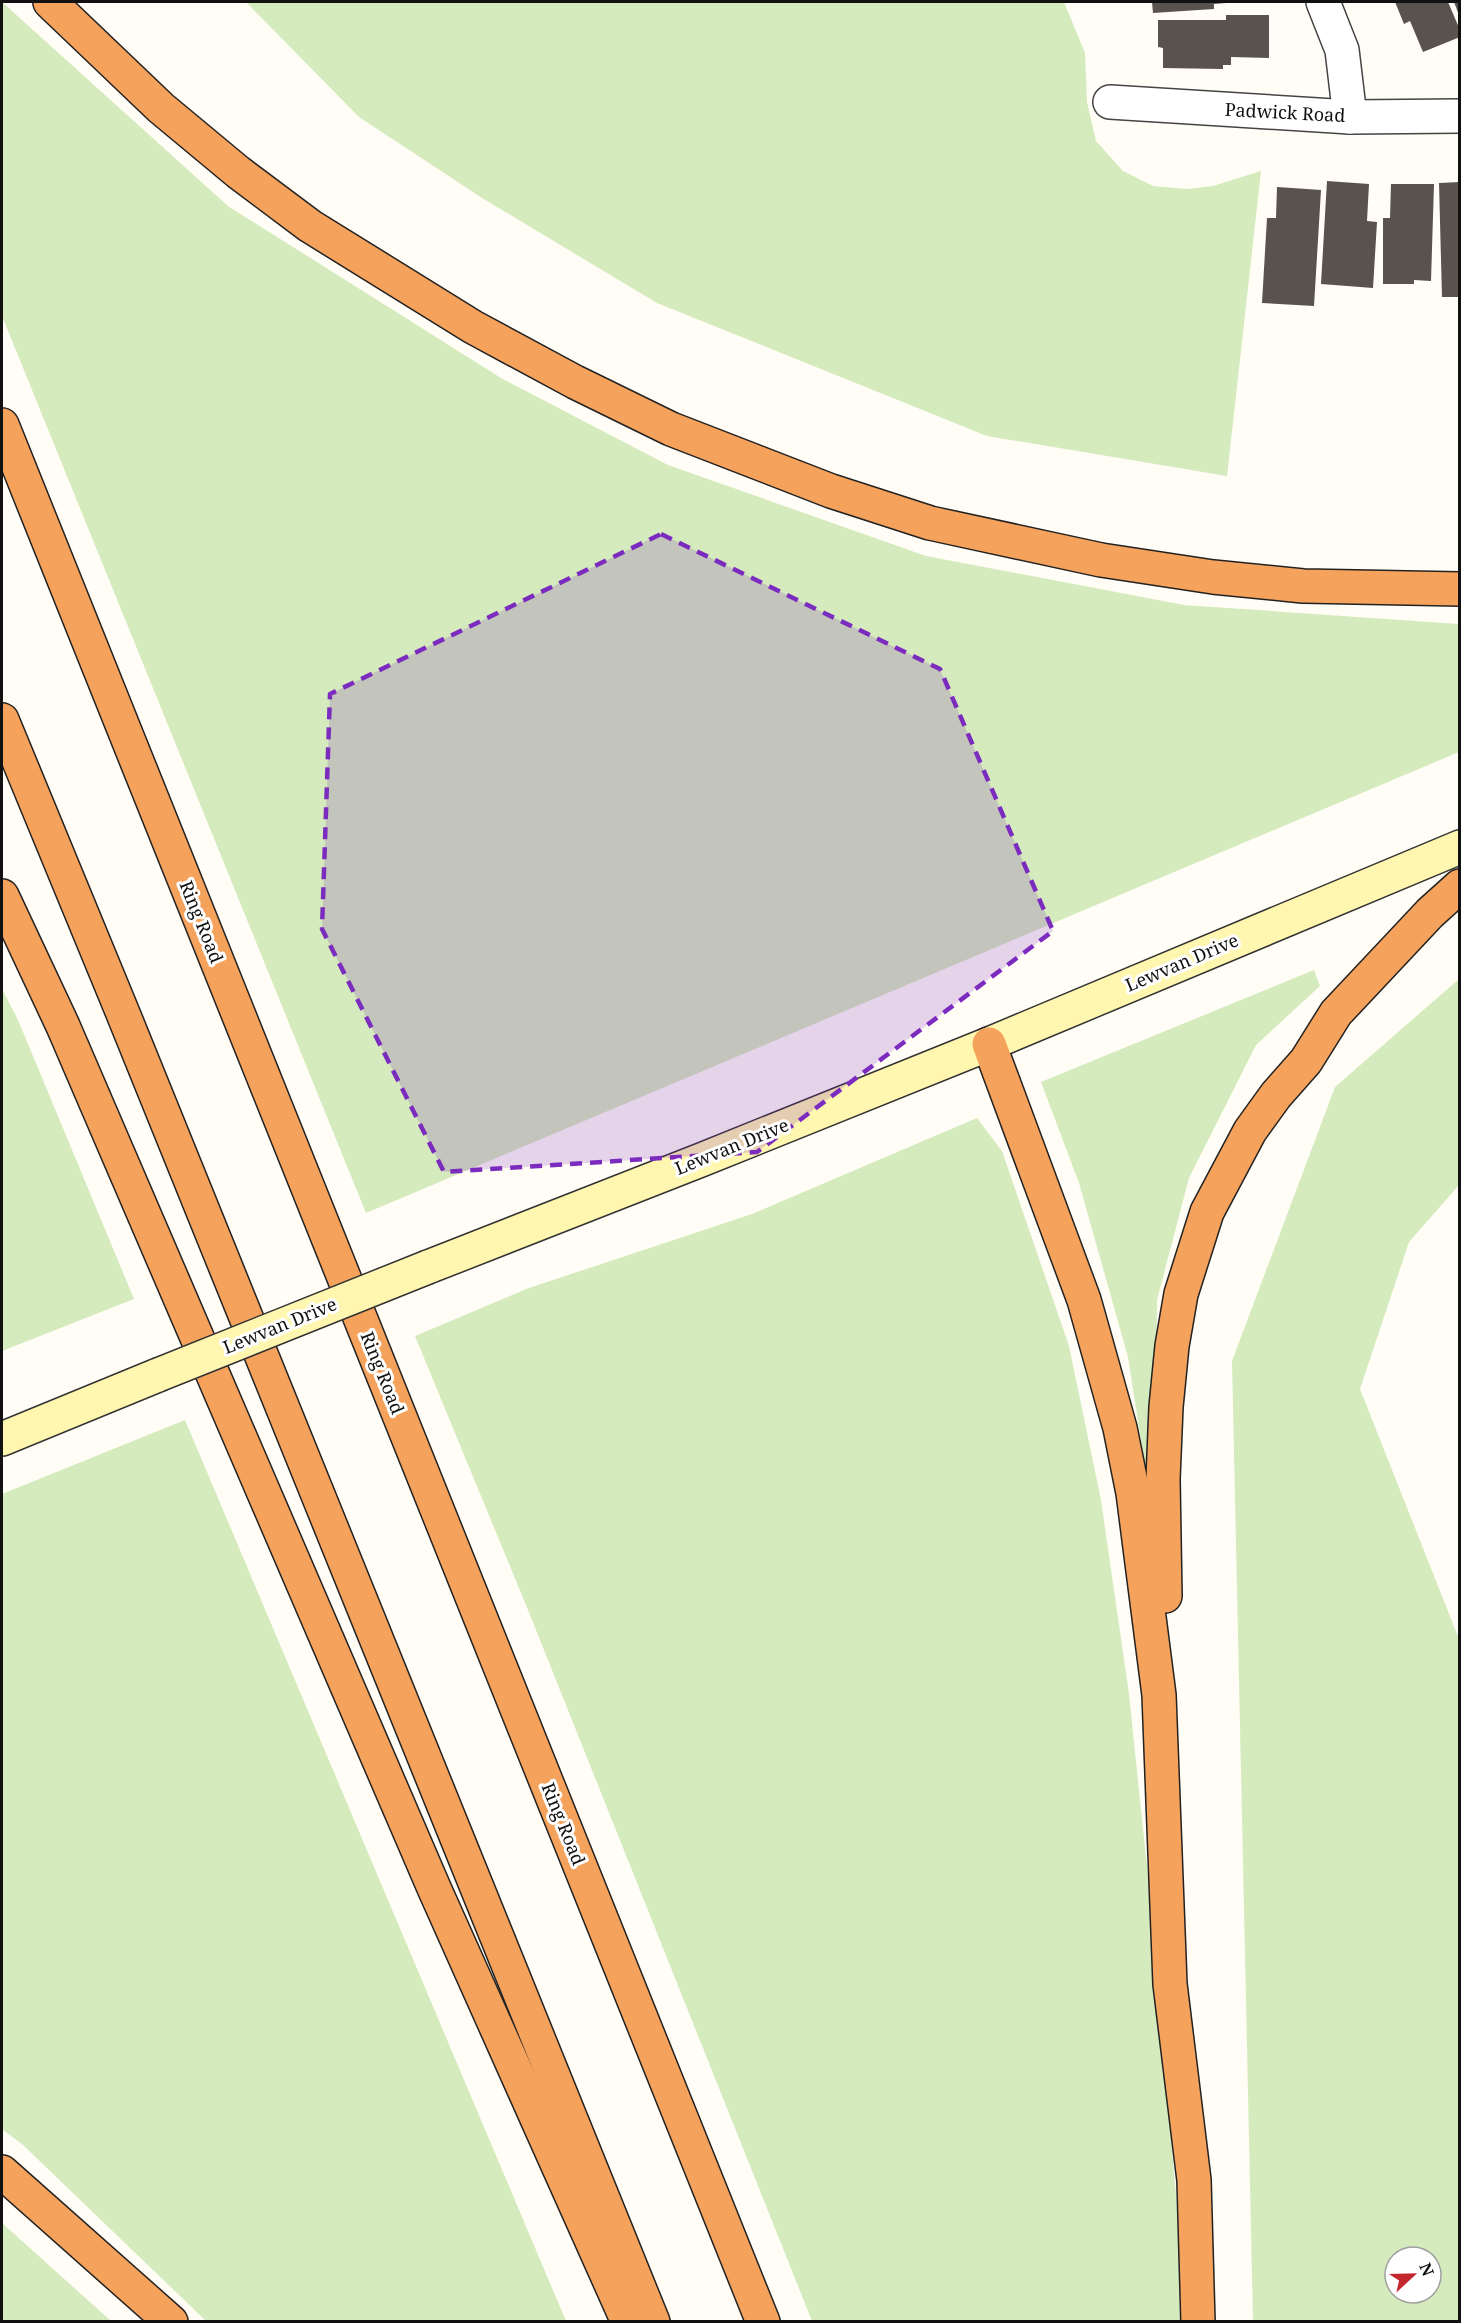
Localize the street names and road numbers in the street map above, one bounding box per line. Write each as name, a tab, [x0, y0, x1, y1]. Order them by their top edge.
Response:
street label: Padwick Road	[1224, 97, 1346, 127]
street label: Ring Road	[175, 877, 229, 966]
street label: Lewvan Drive	[1121, 927, 1242, 997]
street label: Lewvan Drive	[671, 1112, 792, 1180]
street label: Lewvan Drive	[219, 1291, 340, 1359]
street label: Ring Road	[356, 1328, 410, 1417]
street label: Ring Road	[537, 1779, 591, 1868]

